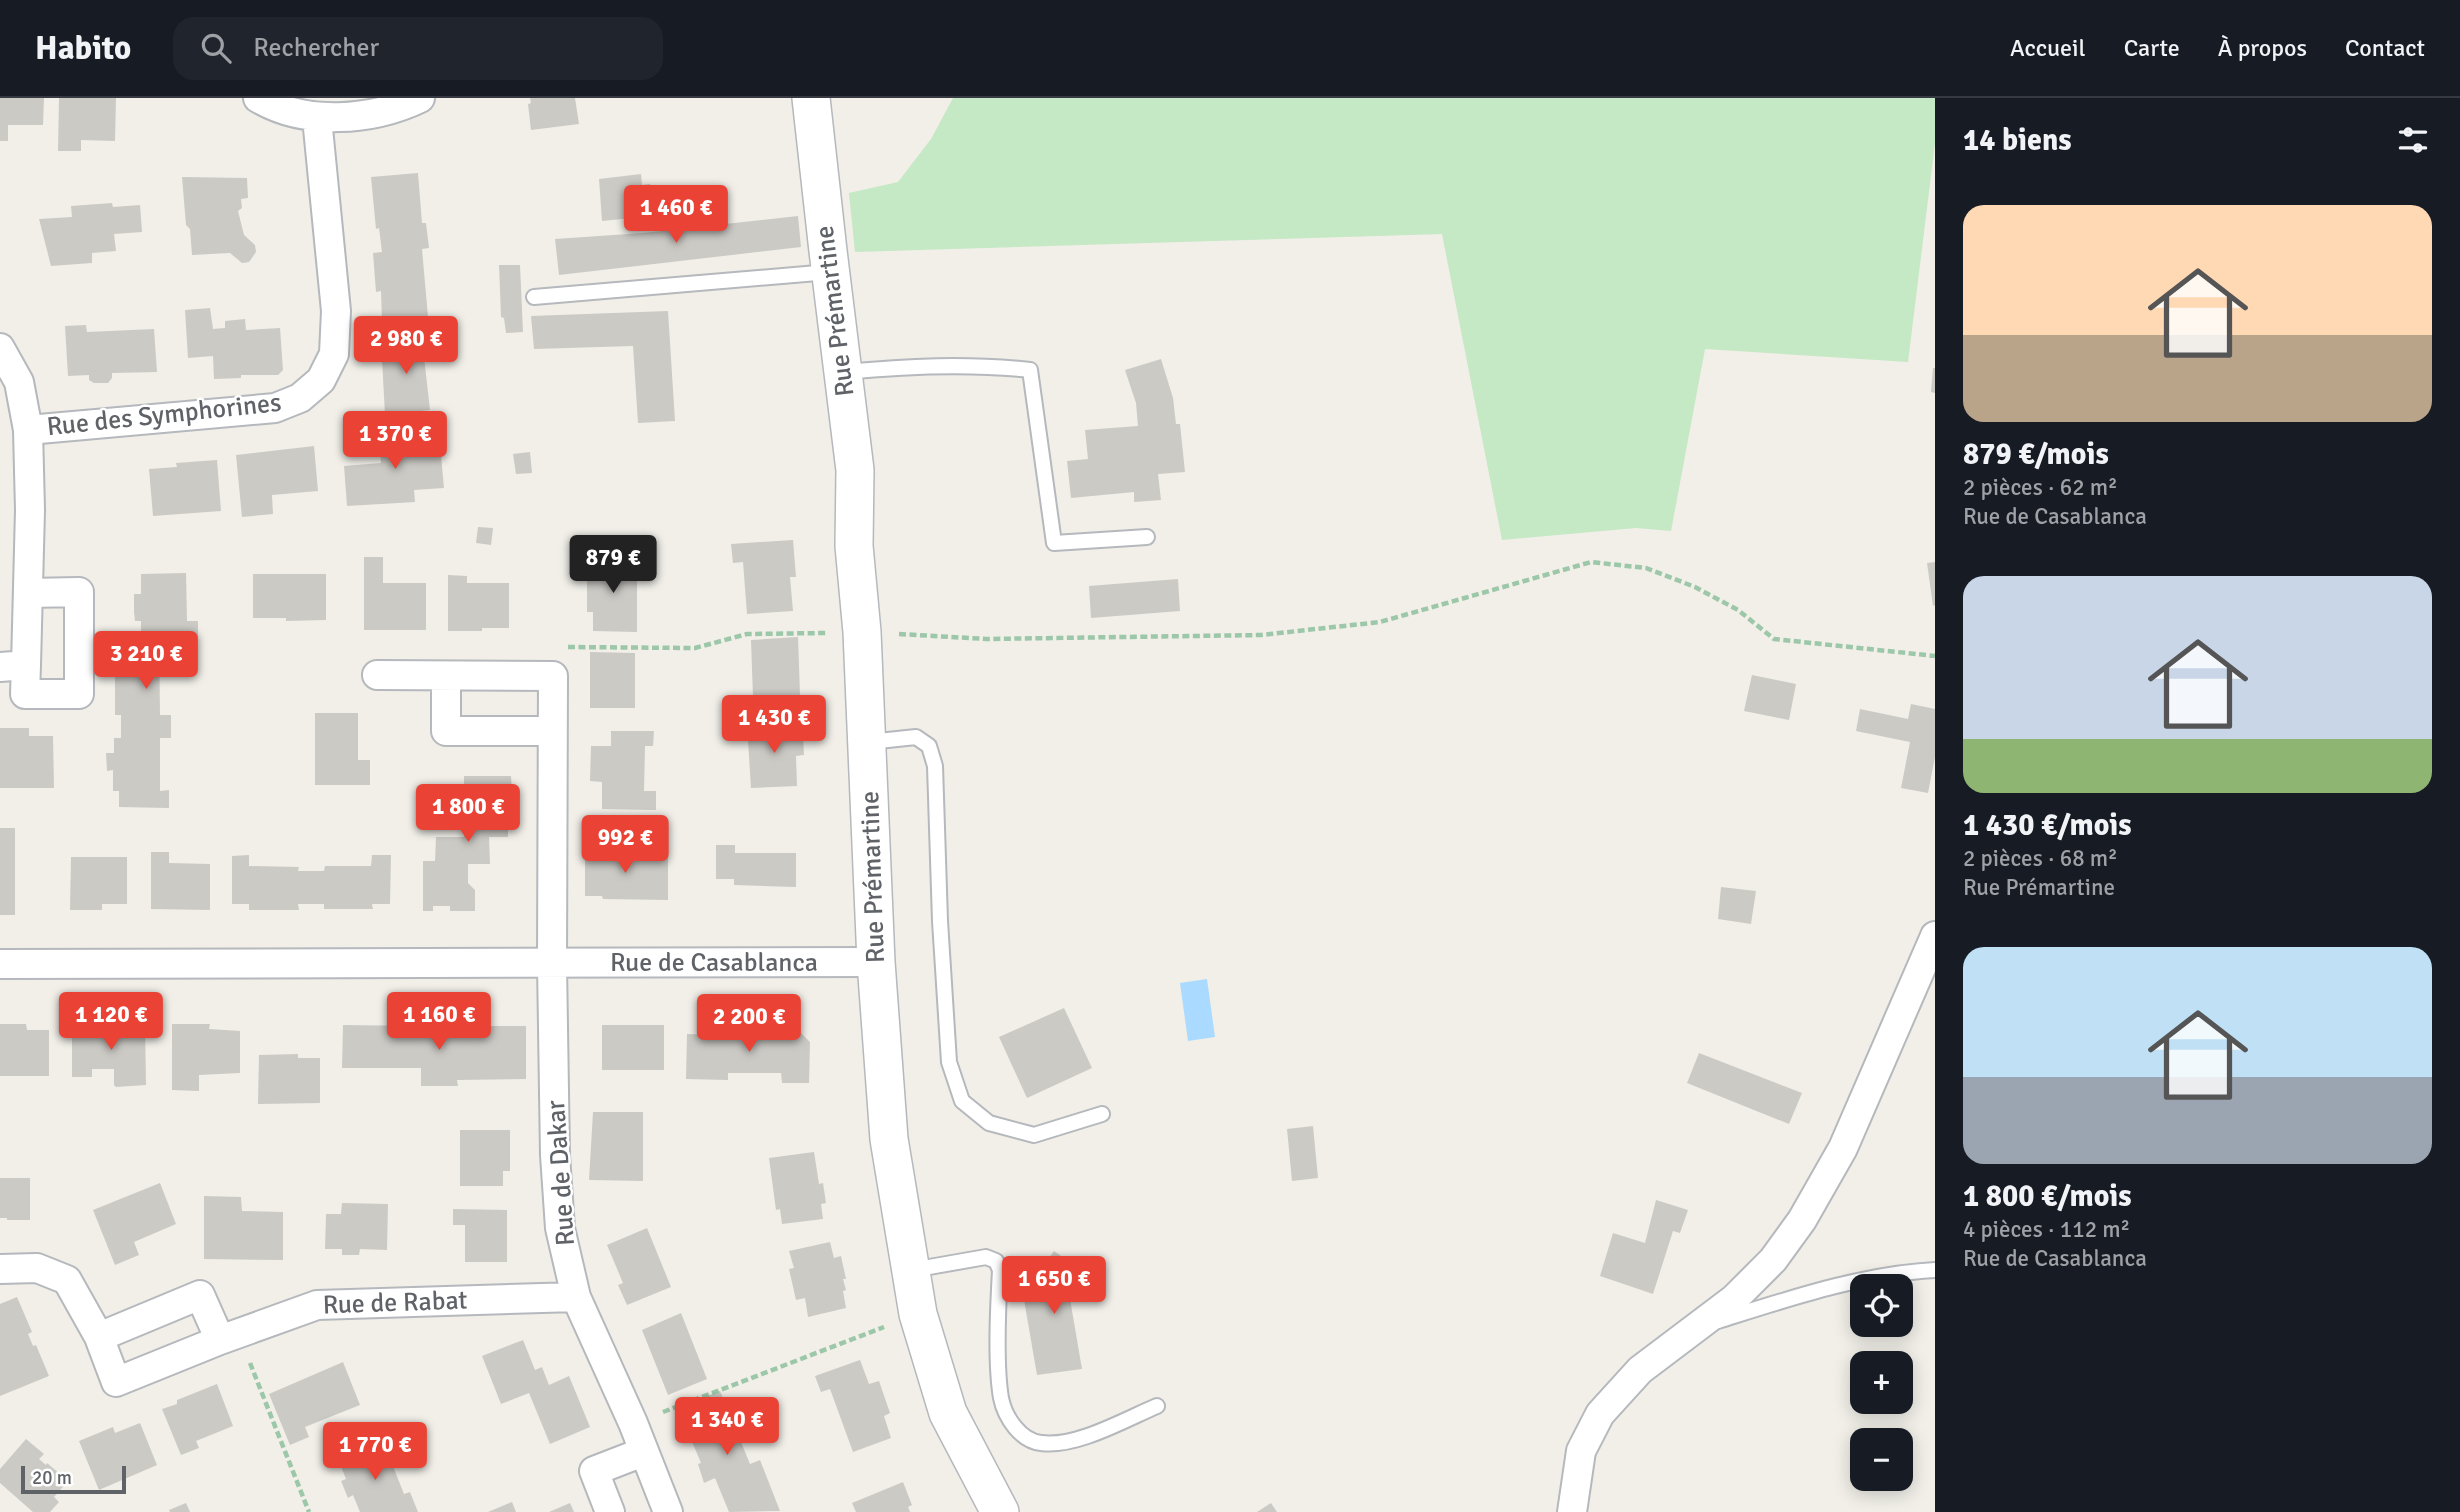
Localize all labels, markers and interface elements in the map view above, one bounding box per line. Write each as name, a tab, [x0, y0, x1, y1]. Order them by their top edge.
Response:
search box	[173, 17, 663, 80]
text: Habito	[35, 28, 131, 69]
icon: search	[197, 29, 235, 67]
text: Rechercher	[253, 32, 379, 64]
text: Accueil	[2010, 33, 2086, 63]
text: Carte	[2124, 33, 2180, 63]
text: À propos	[2218, 33, 2307, 63]
text: Contact	[2345, 33, 2425, 63]
icon: filters	[2394, 121, 2432, 159]
text: 14 biens	[1963, 122, 2072, 159]
pin: 1 460 €	[611, 186, 741, 245]
text: 1 460 €	[640, 193, 712, 222]
street label: Rue Prémartine	[809, 224, 861, 398]
icon: home	[2135, 250, 2261, 376]
pin: 2 980 €	[341, 316, 471, 376]
text: 2 980 €	[370, 324, 442, 353]
street label: Rue des Symphorines	[45, 387, 283, 443]
pin: 1 370 €	[330, 412, 460, 471]
text: 1 370 €	[359, 419, 431, 448]
text: 879 €/mois	[1963, 436, 2109, 473]
text: 2 pièces · 62 m²	[1963, 473, 2118, 502]
text: Rue de Casablanca	[1963, 502, 2147, 531]
pin: 879 €	[564, 536, 662, 595]
text: 879 €	[586, 543, 640, 572]
icon: home	[2135, 621, 2261, 747]
pin: 3 210 €	[81, 632, 211, 691]
text: 3 210 €	[110, 639, 182, 668]
pin: 1 430 €	[709, 696, 839, 755]
text: 1 430 €	[738, 703, 810, 732]
pin: 1 800 €	[403, 784, 533, 844]
street label: Rue Prémartine	[854, 791, 892, 963]
text: 1 800 €	[432, 792, 504, 821]
text: 1 430 €/mois	[1963, 807, 2132, 844]
pin: 992 €	[576, 816, 674, 875]
text: 992 €	[598, 823, 652, 852]
text: 2 pièces · 68 m²	[1963, 844, 2118, 873]
text: Rue Prémartine	[1963, 873, 2115, 902]
street label: Rue de Casablanca	[610, 947, 818, 979]
pin: 1 120 €	[46, 992, 176, 1052]
pin: 1 160 €	[374, 992, 504, 1052]
icon: home	[2135, 992, 2261, 1118]
pin: 2 200 €	[684, 995, 814, 1054]
text: 1 120 €	[75, 1000, 147, 1029]
text: 1 160 €	[403, 1000, 475, 1029]
text: 2 200 €	[713, 1002, 785, 1031]
street label: Rue de Dakar	[540, 1099, 582, 1247]
text: 1 800 €/mois	[1963, 1178, 2132, 1215]
text: 4 pièces · 112 m²	[1963, 1215, 2130, 1244]
text: Rue de Casablanca	[1963, 1244, 2147, 1273]
pin: 1 650 €	[989, 1256, 1119, 1316]
text: 1 650 €	[1018, 1264, 1090, 1293]
map controls	[1850, 1274, 1913, 1491]
button: locate	[1850, 1274, 1913, 1337]
street label: Rue de Rabat	[322, 1284, 468, 1322]
button: +	[1850, 1351, 1913, 1414]
pin: 1 340 €	[662, 1398, 792, 1457]
text: 1 340 €	[691, 1405, 763, 1434]
pin: 1 770 €	[310, 1422, 440, 1482]
button: −	[1850, 1428, 1913, 1491]
text: 1 770 €	[339, 1430, 411, 1459]
scale bar	[21, 1463, 126, 1495]
text: 20 m	[32, 1466, 72, 1490]

